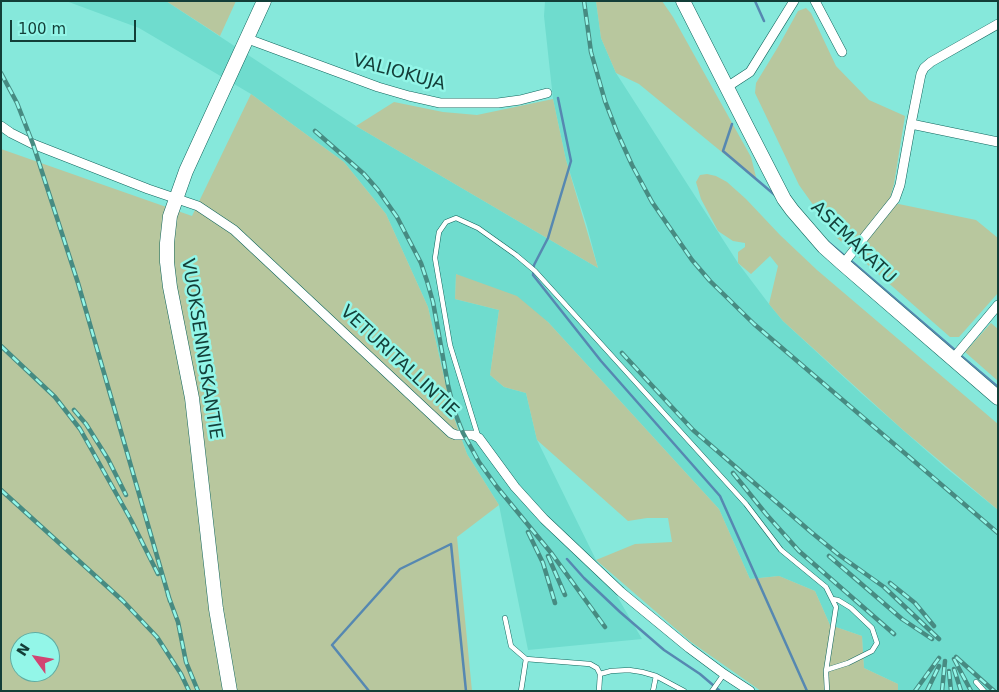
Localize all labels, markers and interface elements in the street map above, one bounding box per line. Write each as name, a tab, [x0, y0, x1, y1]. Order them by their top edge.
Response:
scale bar	[12, 10, 139, 42]
text: 100 m	[18, 20, 66, 38]
street label: VALIOKUJA	[350, 50, 448, 96]
street label: ASEMAKATU	[806, 197, 900, 289]
street label: VUOKSENNISKANTIE	[176, 257, 226, 441]
street label: VETURITALLINTIE	[335, 302, 463, 422]
north arrow	[10, 632, 60, 682]
text: N	[13, 640, 33, 659]

